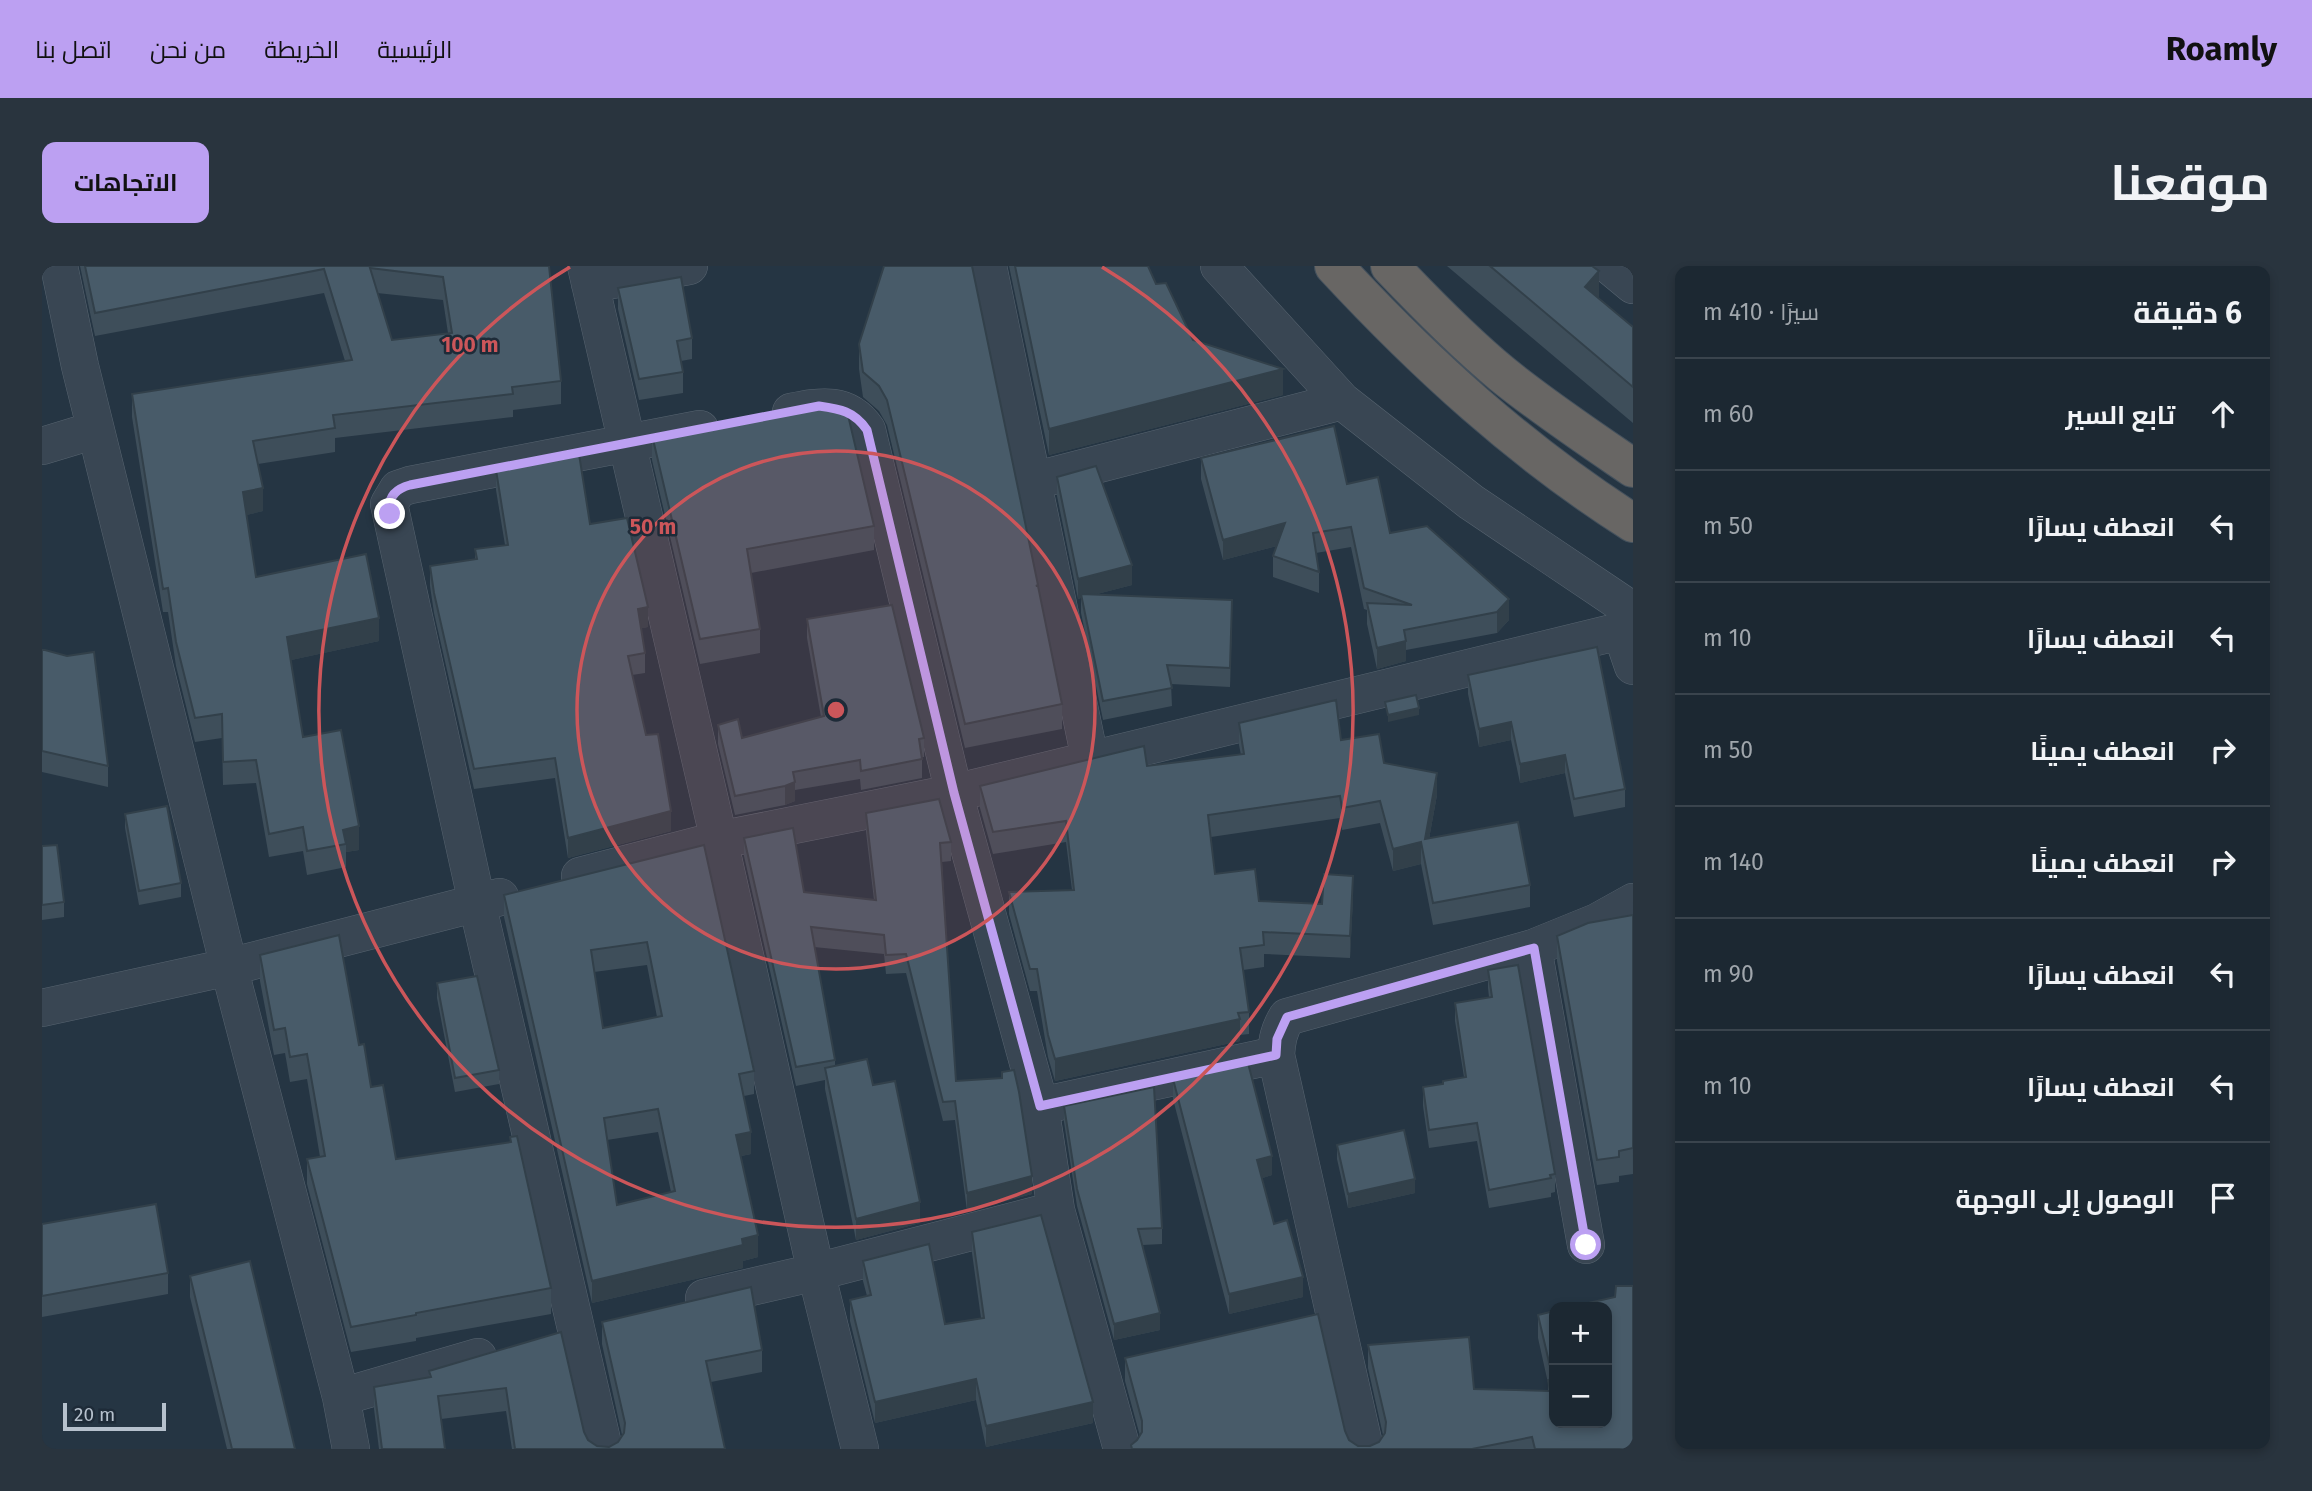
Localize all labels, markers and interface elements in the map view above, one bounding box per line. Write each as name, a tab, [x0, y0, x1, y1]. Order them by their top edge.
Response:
text: Roamly	[2166, 29, 2277, 69]
text: اتصل بنا	[35, 36, 112, 64]
text: من نحن	[150, 36, 226, 64]
text: الخريطة	[264, 36, 339, 64]
text: الرئيسية	[377, 36, 452, 64]
button: الاتجاهات	[42, 142, 209, 223]
text: موقعنا	[2110, 154, 2270, 213]
text: 6 دقيقة	[2133, 295, 2242, 331]
text: سيرًا · 410 m	[1703, 298, 1819, 326]
text: 100 m	[441, 332, 499, 358]
icon: ahead	[2204, 395, 2242, 433]
text: 60 m	[1703, 400, 1754, 428]
text: تابع السير	[2065, 400, 2175, 431]
route end	[374, 498, 405, 529]
icon: left	[2204, 507, 2242, 545]
text: 50 m	[1703, 512, 1753, 540]
text: انعطف يسارًا	[2027, 512, 2175, 543]
text: 50 m	[630, 514, 676, 540]
icon: left	[2204, 619, 2242, 657]
text: 10 m	[1703, 624, 1752, 652]
text: انعطف يسارًا	[2027, 624, 2175, 655]
centre of rings	[824, 698, 848, 722]
icon: right	[2204, 731, 2242, 769]
text: 50 m	[1703, 736, 1753, 764]
text: انعطف يمينًا	[2030, 736, 2175, 767]
icon: right	[2204, 843, 2242, 881]
text: 140 m	[1703, 848, 1764, 876]
text: انعطف يمينًا	[2030, 848, 2175, 879]
icon: left	[2204, 955, 2242, 993]
text: 90 m	[1703, 960, 1754, 988]
text: انعطف يسارًا	[2027, 960, 2175, 991]
icon: left	[2204, 1067, 2242, 1105]
text: 10 m	[1703, 1072, 1752, 1100]
text: انعطف يسارًا	[2027, 1072, 2175, 1103]
icon: arrive	[2204, 1179, 2242, 1217]
text: الوصول إلى الوجهة	[1956, 1184, 2175, 1215]
route start	[1570, 1229, 1601, 1260]
map controls	[1549, 1302, 1612, 1428]
button: +	[1549, 1302, 1612, 1365]
button: −	[1549, 1365, 1612, 1428]
scale bar	[63, 1400, 166, 1432]
text: 20 m	[74, 1403, 115, 1426]

